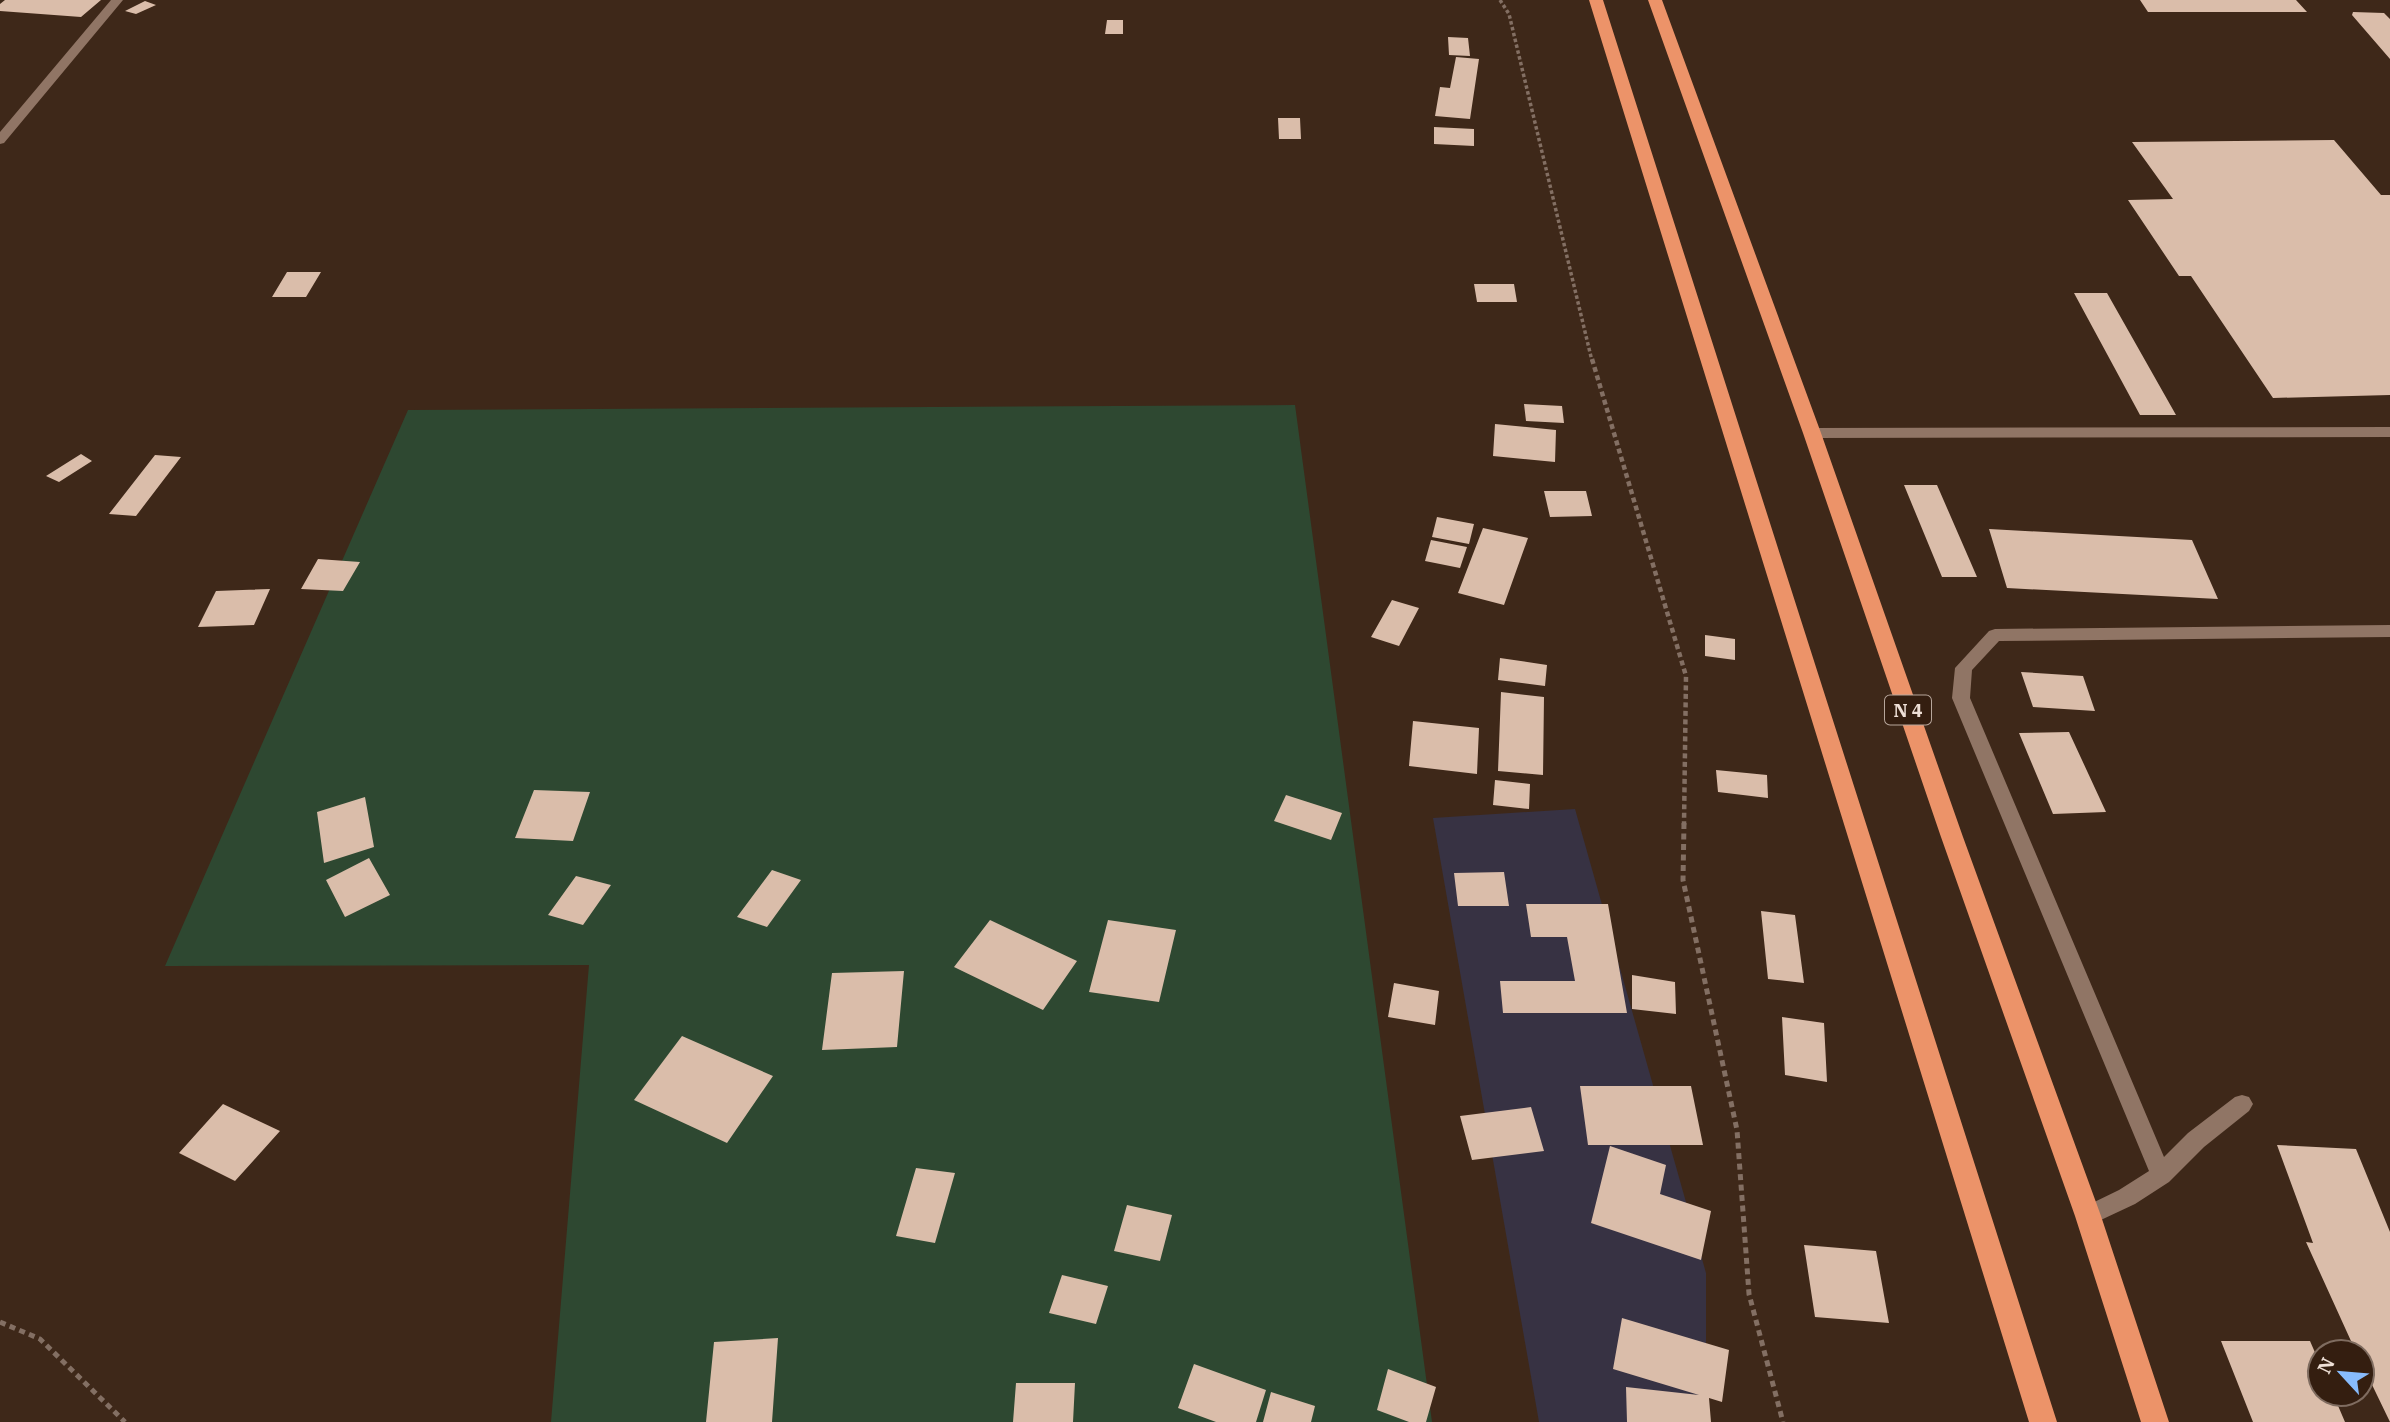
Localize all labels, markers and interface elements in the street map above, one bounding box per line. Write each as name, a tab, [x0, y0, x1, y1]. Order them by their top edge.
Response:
road number: N 4	[1885, 696, 1931, 724]
north arrow	[2306, 1338, 2376, 1408]
text: N	[2312, 1354, 2340, 1378]

